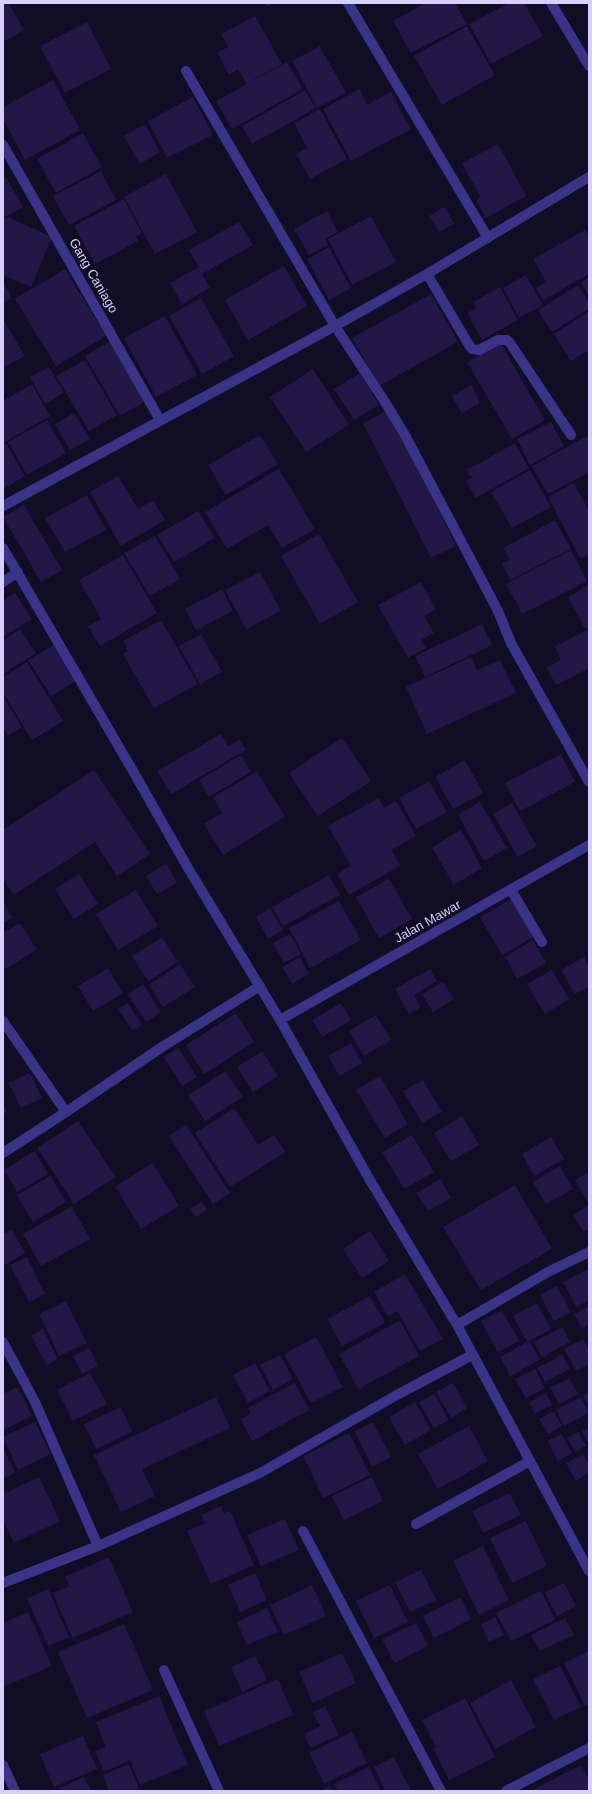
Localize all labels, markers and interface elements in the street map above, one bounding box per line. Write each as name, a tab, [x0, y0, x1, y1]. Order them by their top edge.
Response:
street label: Gang Caniago	[65, 236, 121, 316]
street label: Jalan Mawar	[392, 897, 464, 947]

